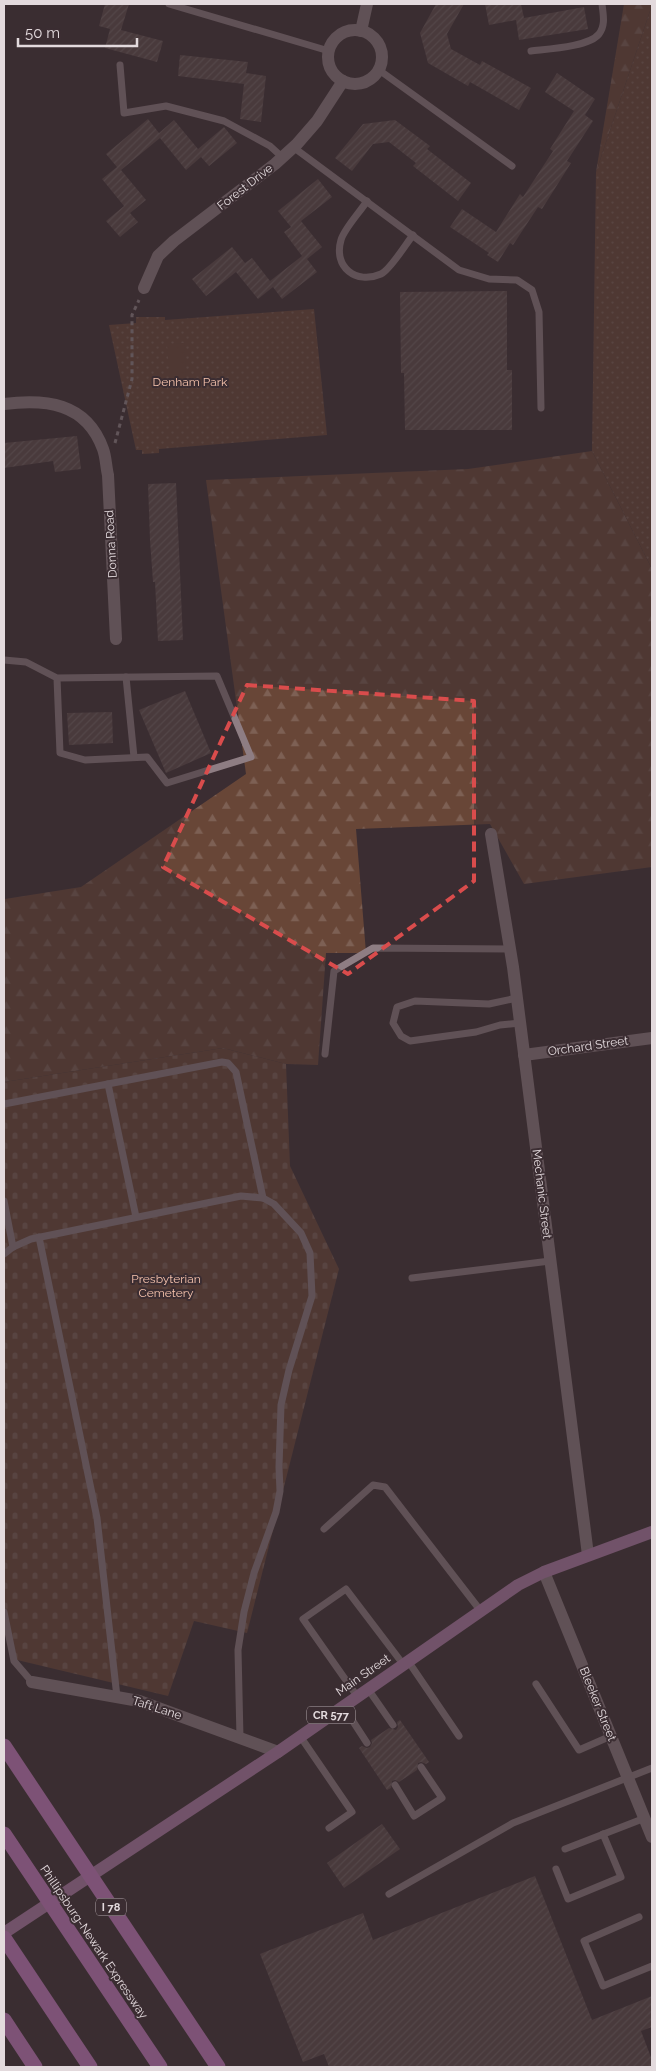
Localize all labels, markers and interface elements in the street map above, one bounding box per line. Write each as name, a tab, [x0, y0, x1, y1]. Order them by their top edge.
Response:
scale bar	[18, 15, 136, 47]
text: 50 m	[25, 24, 60, 42]
street label: Forest Drive	[215, 161, 275, 213]
park label: Denham Park	[153, 375, 228, 389]
street label: Donna Road	[102, 510, 120, 578]
street label: Orchard Street	[547, 1033, 629, 1059]
street label: Mechanic Street	[530, 1148, 554, 1240]
park label: Presbyterian Cemetery	[131, 1272, 201, 1300]
street label: Main Street	[333, 1651, 393, 1699]
street label: Bleeker Street	[577, 1665, 619, 1743]
street label: Taft Lane	[130, 1693, 184, 1723]
road number: CR 577	[307, 1706, 355, 1724]
street label: Phillipsburg-Newark Expressway	[37, 1863, 151, 2022]
road number: I 78	[96, 1898, 126, 1915]

